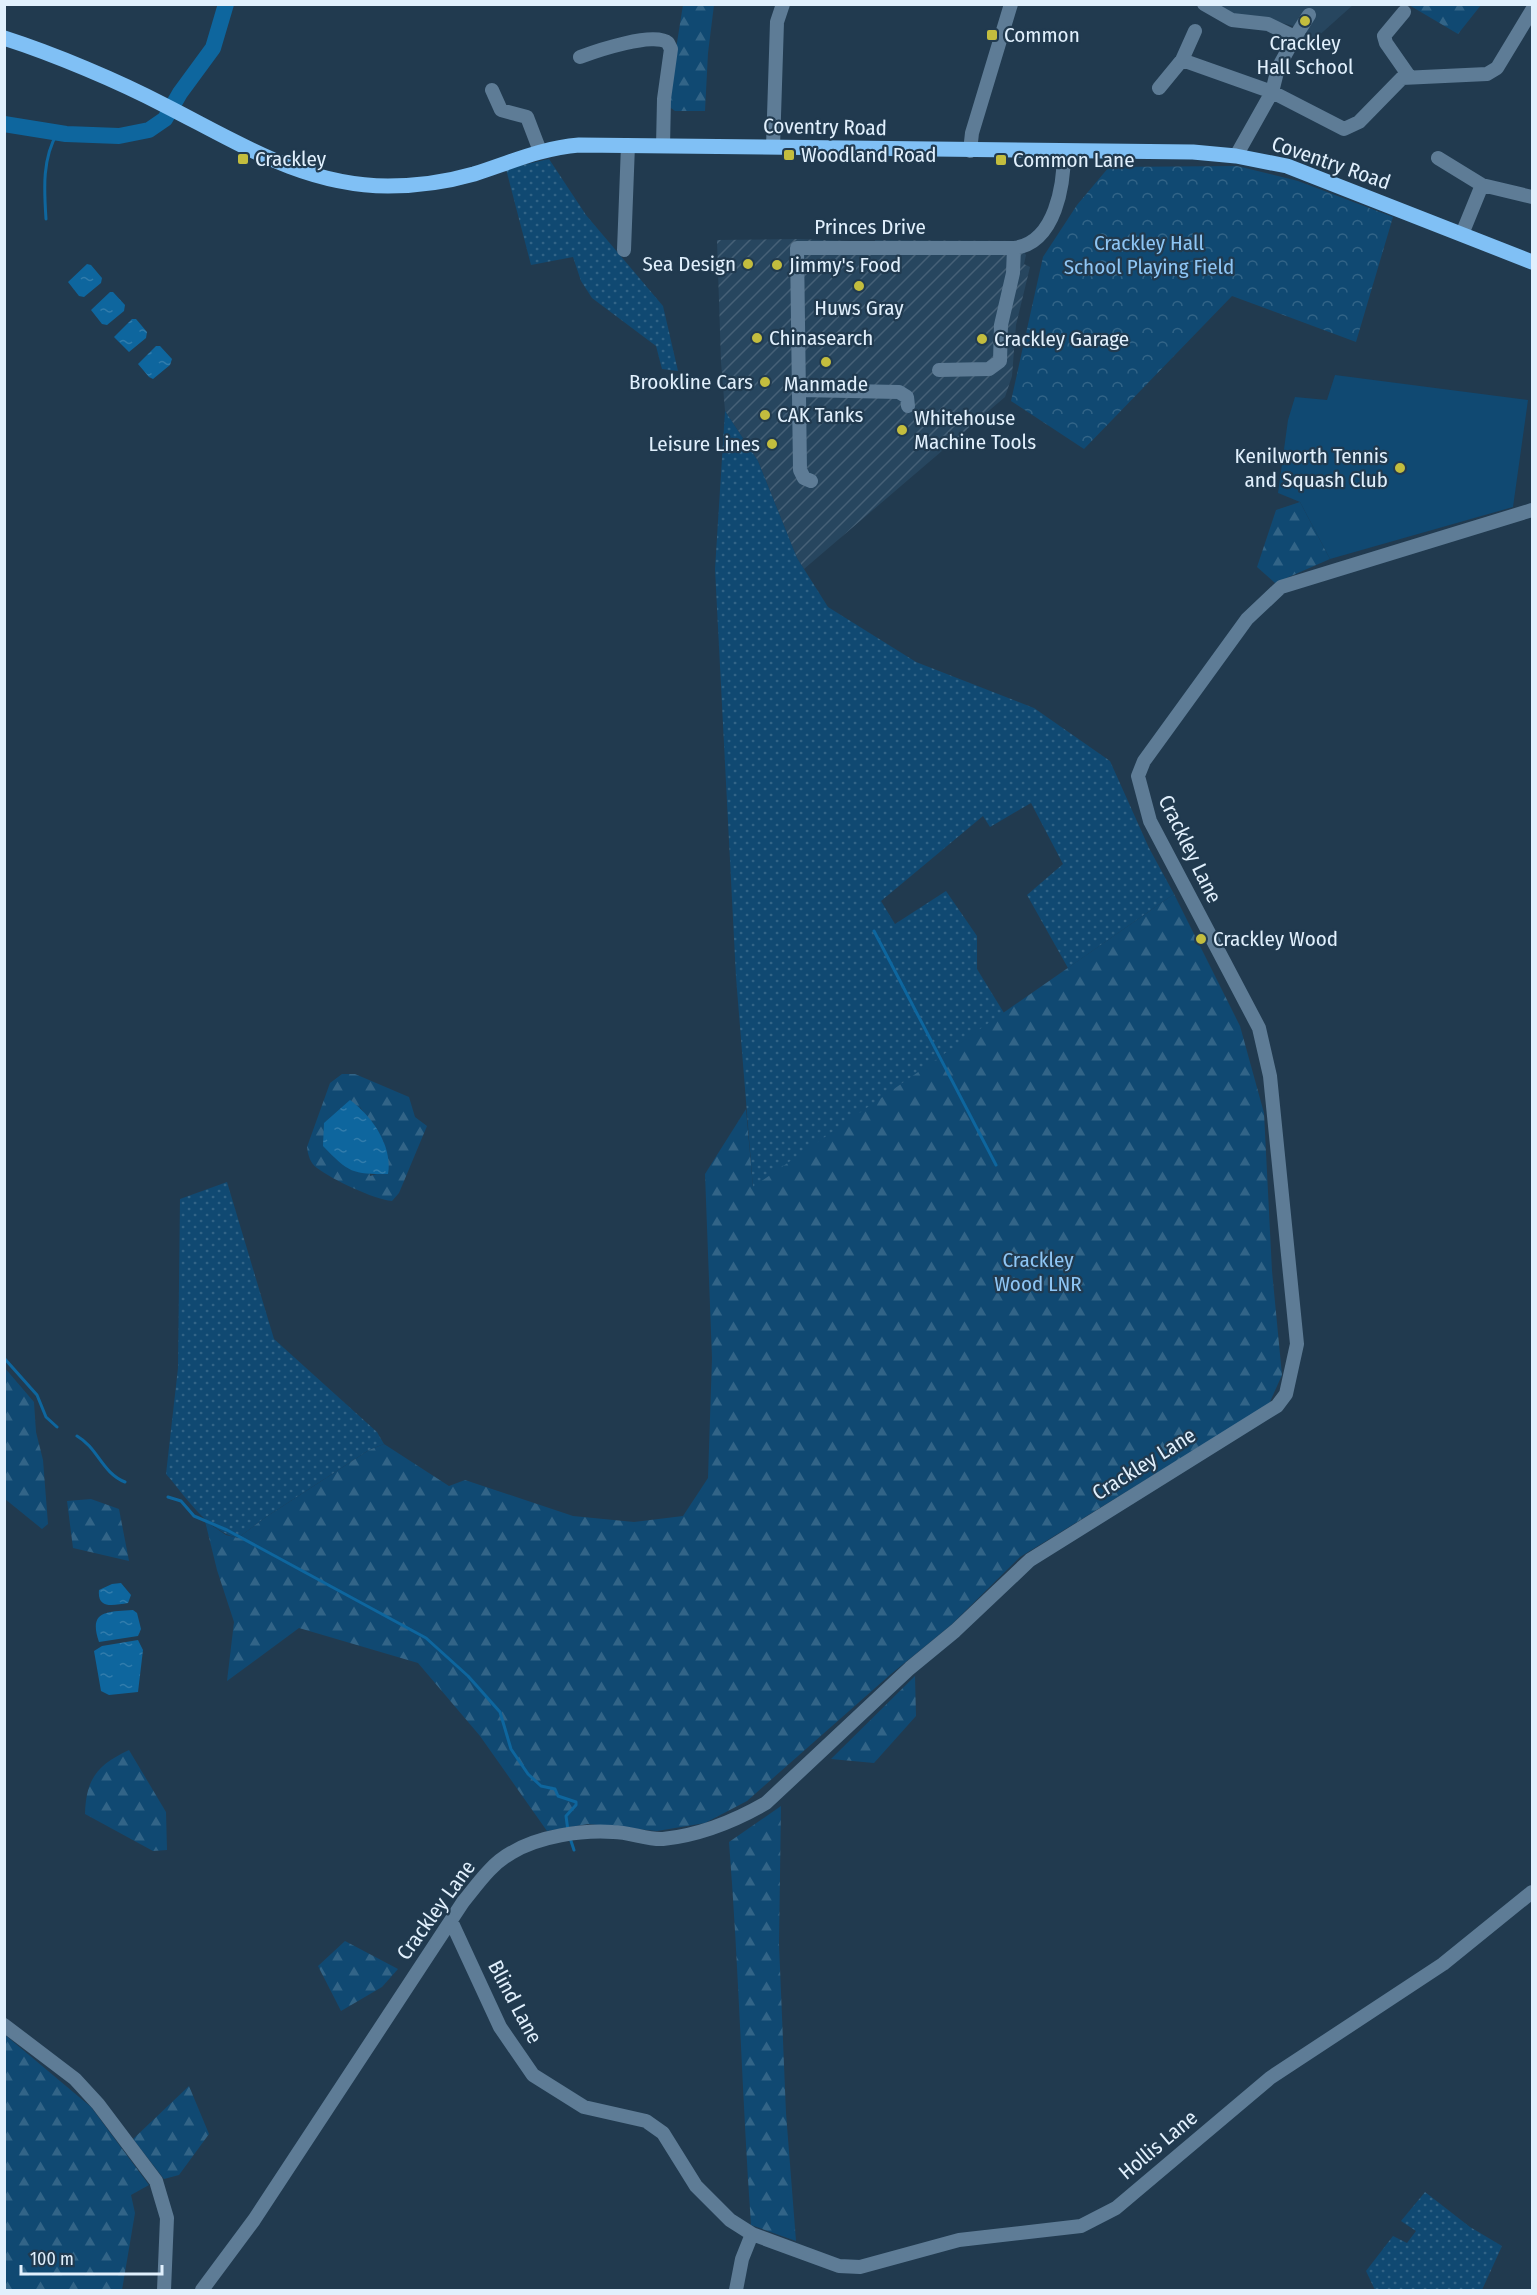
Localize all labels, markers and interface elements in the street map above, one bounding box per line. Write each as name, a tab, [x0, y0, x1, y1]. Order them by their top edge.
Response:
marker: Crackley Hall School	[1298, 14, 1312, 28]
place label: Common	[1004, 22, 1080, 48]
marker: Common	[985, 28, 999, 42]
place label: Crackley Hall School	[1257, 30, 1354, 80]
street label: Coventry Road	[763, 113, 887, 141]
street label: Coventry Road	[1268, 131, 1394, 195]
place label: Woodland Road	[801, 142, 936, 168]
place label: Crackley	[255, 146, 327, 172]
place label: Common Lane	[1013, 147, 1135, 173]
marker: Woodland Road	[782, 148, 796, 162]
marker: Crackley	[236, 152, 250, 166]
marker: Common Lane	[994, 153, 1008, 167]
street label: Princes Drive	[814, 214, 926, 240]
park label: Crackley Hall School Playing Field	[1064, 230, 1234, 280]
place label: Sea Design	[642, 251, 736, 277]
place label: Jimmy's Food	[789, 252, 901, 278]
marker: Sea Design	[741, 257, 755, 271]
marker: Jimmy's Food	[770, 258, 784, 272]
marker: Huws Gray	[852, 279, 866, 293]
place label: Huws Gray	[814, 295, 904, 321]
place label: Chinasearch	[769, 325, 873, 351]
place label: Crackley Garage	[994, 326, 1129, 352]
marker: Chinasearch	[750, 331, 764, 345]
marker: Crackley Garage	[975, 332, 989, 346]
marker: Manmade	[819, 355, 833, 369]
place label: Brookline Cars	[629, 369, 753, 395]
place label: Manmade	[784, 371, 868, 397]
marker: Brookline Cars	[758, 375, 772, 389]
place label: CAK Tanks	[777, 402, 863, 428]
place label: Whitehouse Machine Tools	[914, 405, 1036, 455]
marker: CAK Tanks	[758, 408, 772, 422]
marker: Whitehouse Machine Tools	[895, 423, 909, 437]
place label: Leisure Lines	[648, 431, 760, 457]
marker: Leisure Lines	[765, 437, 779, 451]
place label: Kenilworth Tennis and Squash Club	[1235, 443, 1388, 493]
marker: Kenilworth Tennis and Squash Club	[1393, 461, 1407, 475]
street label: Crackley Lane	[1153, 791, 1227, 907]
place label: Crackley Wood	[1213, 926, 1338, 952]
marker: Crackley Wood	[1194, 932, 1208, 946]
park label: Crackley Wood LNR	[994, 1247, 1082, 1297]
street label: Crackley Lane	[1087, 1422, 1201, 1506]
street label: Crackley Lane	[391, 1855, 481, 1965]
street label: Blind Lane	[482, 1956, 548, 2048]
street label: Hollis Lane	[1113, 2105, 1203, 2185]
scale bar	[21, 2238, 162, 2276]
text: 100 m	[30, 2248, 74, 2270]

